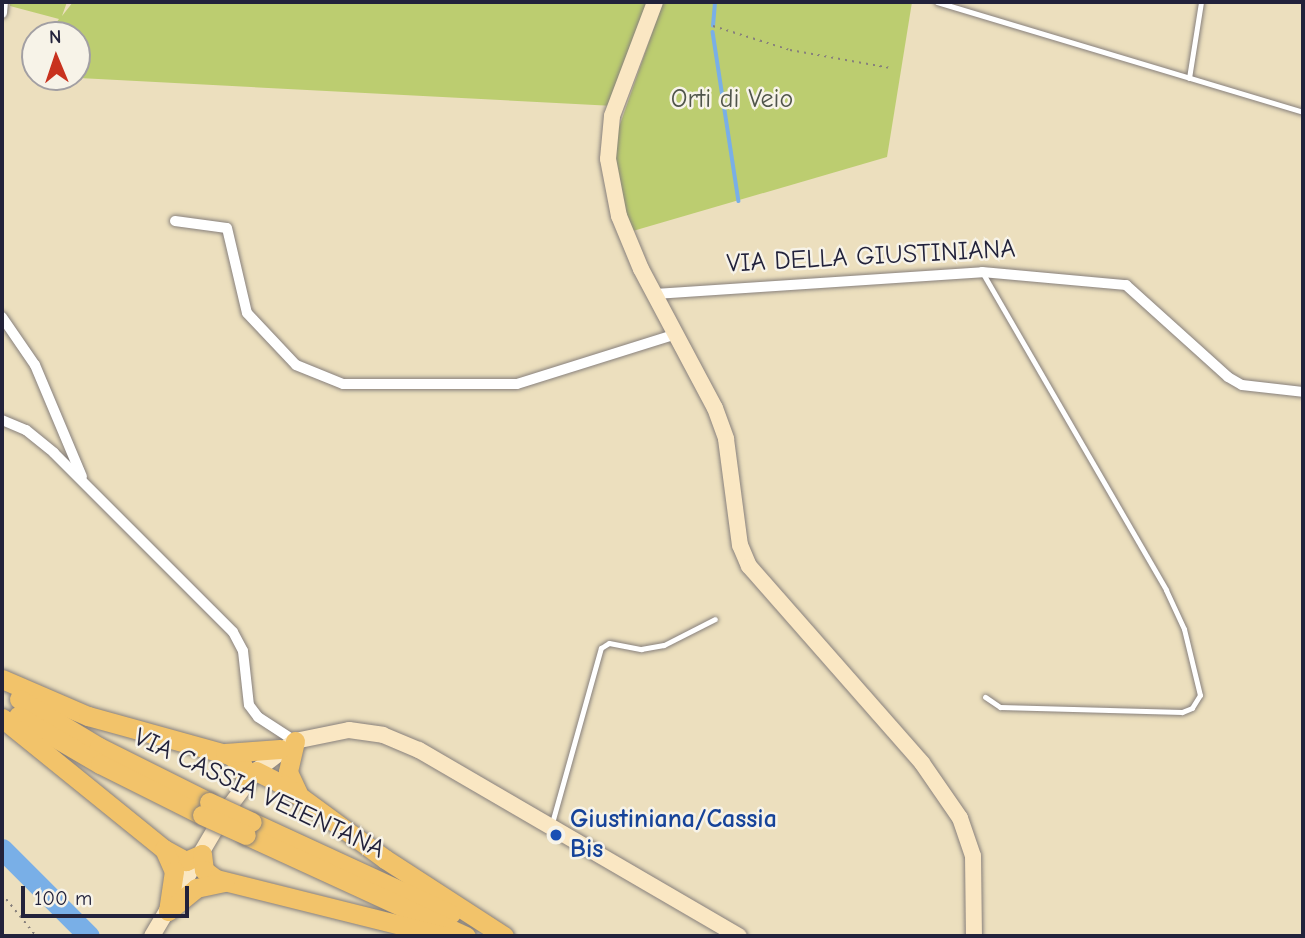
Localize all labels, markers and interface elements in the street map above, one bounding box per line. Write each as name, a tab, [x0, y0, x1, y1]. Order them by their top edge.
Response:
north arrow	[21, 21, 91, 91]
text: N	[49, 26, 62, 48]
park label: Orti di Veio	[671, 84, 793, 116]
street label: VIA DELLA GIUSTINIANA	[726, 234, 1016, 280]
street label: VIA CASSIA VEIENTANA	[129, 722, 389, 866]
place label: Giustiniana/Cassia Bis	[570, 804, 777, 866]
marker: Giustiniana/Cassia Bis	[548, 827, 564, 843]
scale bar	[24, 872, 192, 916]
text: 100 m	[34, 886, 92, 910]

